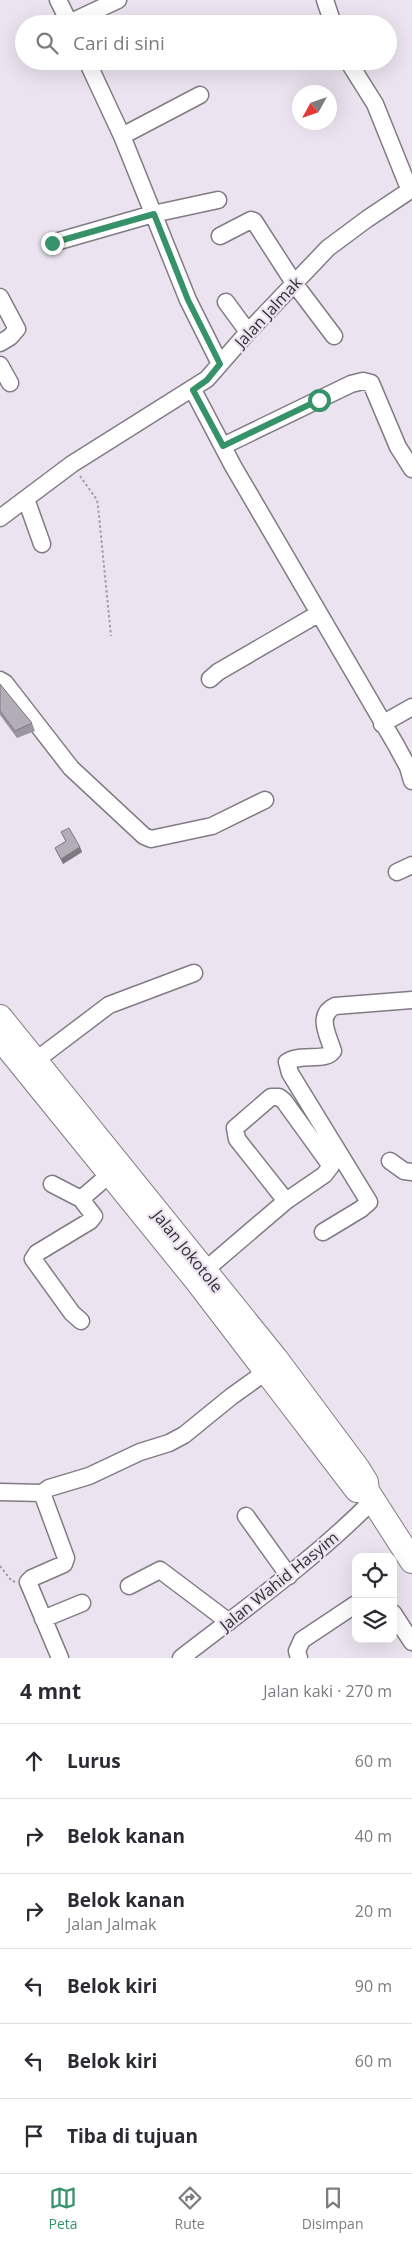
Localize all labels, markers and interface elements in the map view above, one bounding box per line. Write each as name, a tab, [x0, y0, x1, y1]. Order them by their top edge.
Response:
search box	[15, 15, 397, 70]
icon: search	[33, 29, 61, 57]
text: Cari di sini	[73, 30, 165, 56]
north arrow	[292, 85, 337, 130]
route end	[41, 232, 64, 255]
street label: Jalan Jalmak	[228, 271, 307, 354]
route start	[308, 389, 331, 412]
street label: Jalan Jokotole	[147, 1204, 228, 1297]
street label: Jalan Wahid Hasyim	[214, 1526, 343, 1637]
map controls	[352, 1553, 397, 1643]
button: locate	[352, 1553, 397, 1598]
button: layers	[352, 1598, 397, 1643]
text: 4 mnt	[20, 1677, 81, 1705]
text: Jalan kaki · 270 m	[263, 1680, 392, 1702]
icon: ahead	[20, 1747, 48, 1775]
text: Lurus	[67, 1748, 121, 1774]
text: 60 m	[355, 1750, 392, 1772]
icon: right	[20, 1822, 48, 1850]
text: Belok kanan	[67, 1823, 185, 1849]
text: 40 m	[355, 1825, 392, 1847]
text: Belok kanan	[67, 1887, 185, 1913]
icon: right	[20, 1897, 48, 1925]
text: 20 m	[355, 1900, 392, 1922]
text: Jalan Jalmak	[67, 1913, 156, 1935]
icon: left	[20, 1972, 48, 2000]
text: Belok kiri	[67, 1973, 157, 1999]
text: 90 m	[355, 1975, 392, 1997]
icon: left	[20, 2047, 48, 2075]
text: Belok kiri	[67, 2048, 157, 2074]
text: 60 m	[355, 2050, 392, 2072]
icon: arrive	[20, 2122, 48, 2150]
text: Tiba di tujuan	[67, 2123, 198, 2149]
tab: Peta	[49, 2184, 78, 2233]
tab: Rute	[175, 2184, 205, 2233]
tab: Disimpan	[302, 2184, 363, 2233]

